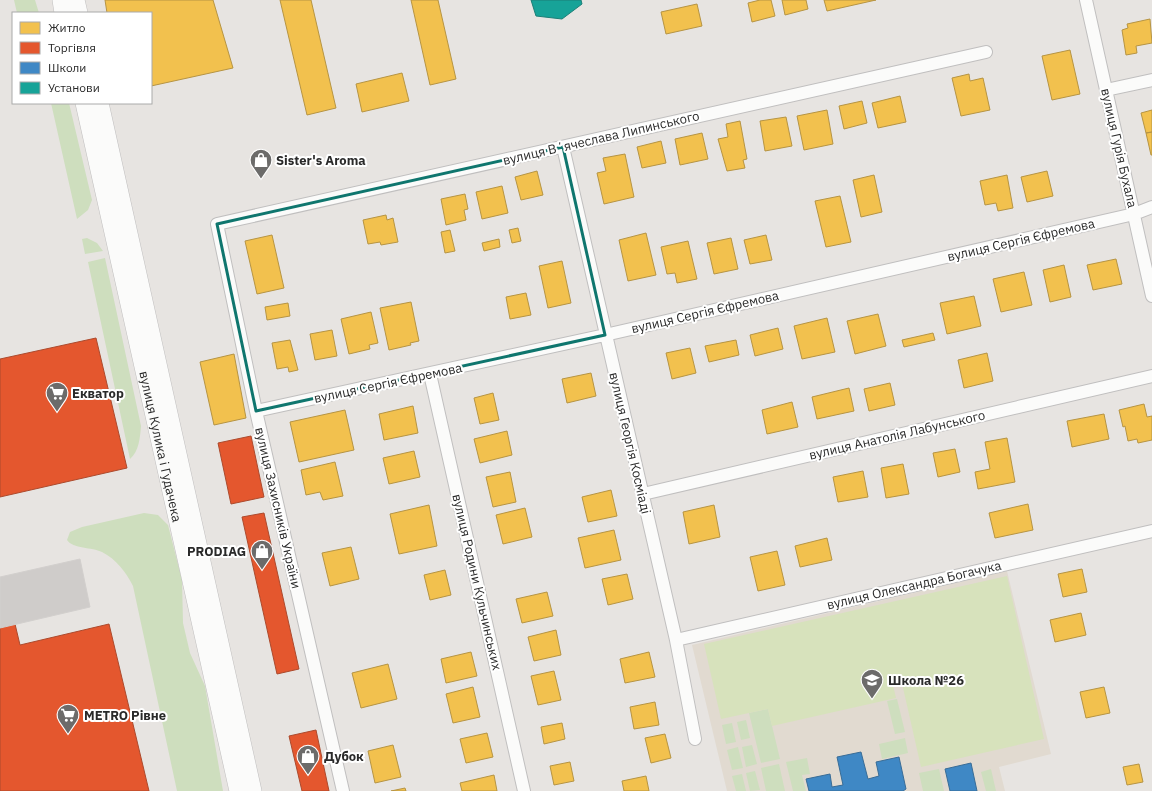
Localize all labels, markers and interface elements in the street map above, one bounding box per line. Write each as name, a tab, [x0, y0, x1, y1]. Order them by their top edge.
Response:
legend	[12, 12, 152, 104]
text: Житло	[48, 20, 86, 35]
text: Торгівля	[48, 40, 96, 55]
text: Школи	[48, 60, 86, 75]
text: Установи	[48, 80, 100, 95]
street label: вулиця Гурія Бухала	[1097, 87, 1141, 209]
street label: вулиця Вʼячеслава Липинського	[501, 107, 701, 169]
shop icon: Sister's Aroma	[248, 147, 274, 180]
place label: Sister's Aroma	[276, 152, 366, 169]
street label: вулиця Сергія Єфремова	[946, 215, 1097, 265]
street label: вулиця Сергія Єфремова	[630, 287, 781, 337]
street label: вулиця Сергія Єфремова	[312, 359, 464, 407]
street label: вулиця Кулика і Гудачека	[136, 369, 186, 524]
street label: вулиця Георгія Косміаді	[605, 370, 655, 516]
supermarket icon: Екватор	[44, 380, 70, 413]
place label: Екватор	[72, 385, 124, 402]
street label: вулиця Анатолія Лабунського	[807, 406, 987, 464]
street label: вулиця Захисників України	[251, 426, 305, 590]
street label: вулиця Родини Кульчинських	[448, 492, 506, 672]
shop icon: PRODIAG	[249, 538, 275, 571]
place label: PRODIAG	[187, 543, 246, 560]
street label: вулиця Олександра Богачука	[825, 557, 1003, 613]
school or university icon: Школа №26	[859, 667, 885, 700]
place label: Школа №26	[888, 672, 964, 689]
supermarket icon: METRO Рівне	[55, 702, 81, 735]
place label: METRO Рівне	[84, 707, 166, 724]
shop icon: Дубок	[295, 743, 321, 776]
place label: Дубок	[324, 748, 364, 765]

